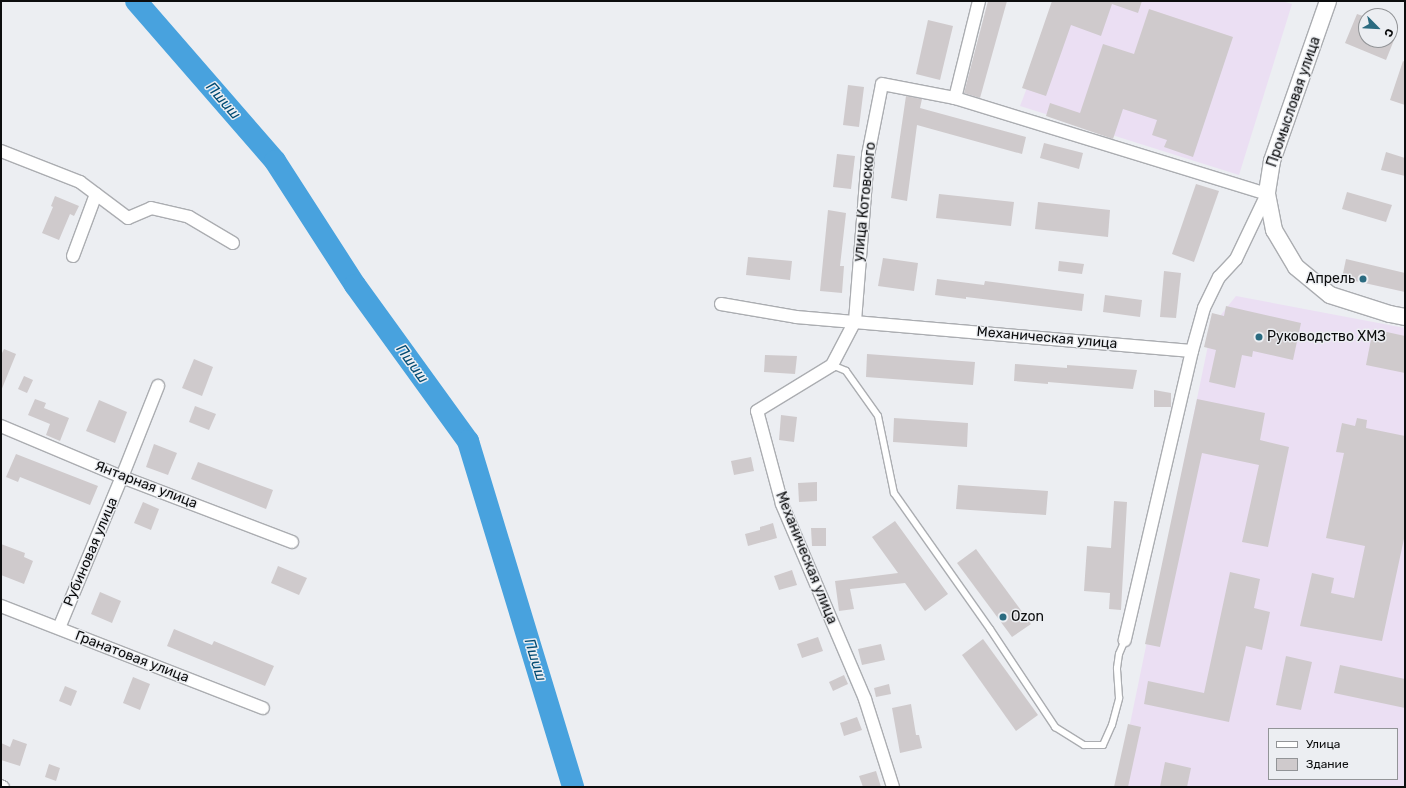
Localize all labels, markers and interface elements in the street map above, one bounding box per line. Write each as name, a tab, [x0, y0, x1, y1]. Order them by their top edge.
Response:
north arrow	[1358, 8, 1398, 48]
text: С	[1381, 26, 1396, 39]
street label: Промысловая улица	[1264, 35, 1324, 169]
water label: Пшиш	[202, 79, 244, 123]
street label: улица Котовского	[850, 141, 880, 263]
place label: Апрель	[1306, 271, 1355, 287]
marker: Апрель	[1358, 274, 1368, 284]
street label: Механическая улица	[976, 323, 1118, 353]
place label: Руководство ХМЗ	[1267, 329, 1386, 345]
marker: Руководство ХМЗ	[1254, 332, 1264, 342]
water label: Пшиш	[392, 341, 432, 387]
street label: Янтарная улица	[92, 458, 200, 512]
street label: Механическая улица	[772, 489, 840, 627]
street label: Рубиновая улица	[60, 495, 122, 609]
place label: Ozon	[1011, 609, 1044, 625]
marker: Ozon	[998, 612, 1008, 622]
street label: Гранатовая улица	[73, 628, 191, 686]
water label: Пшиш	[520, 637, 550, 683]
legend	[1268, 728, 1398, 780]
text: Улица	[1306, 737, 1340, 751]
text: Здание	[1306, 757, 1349, 771]

